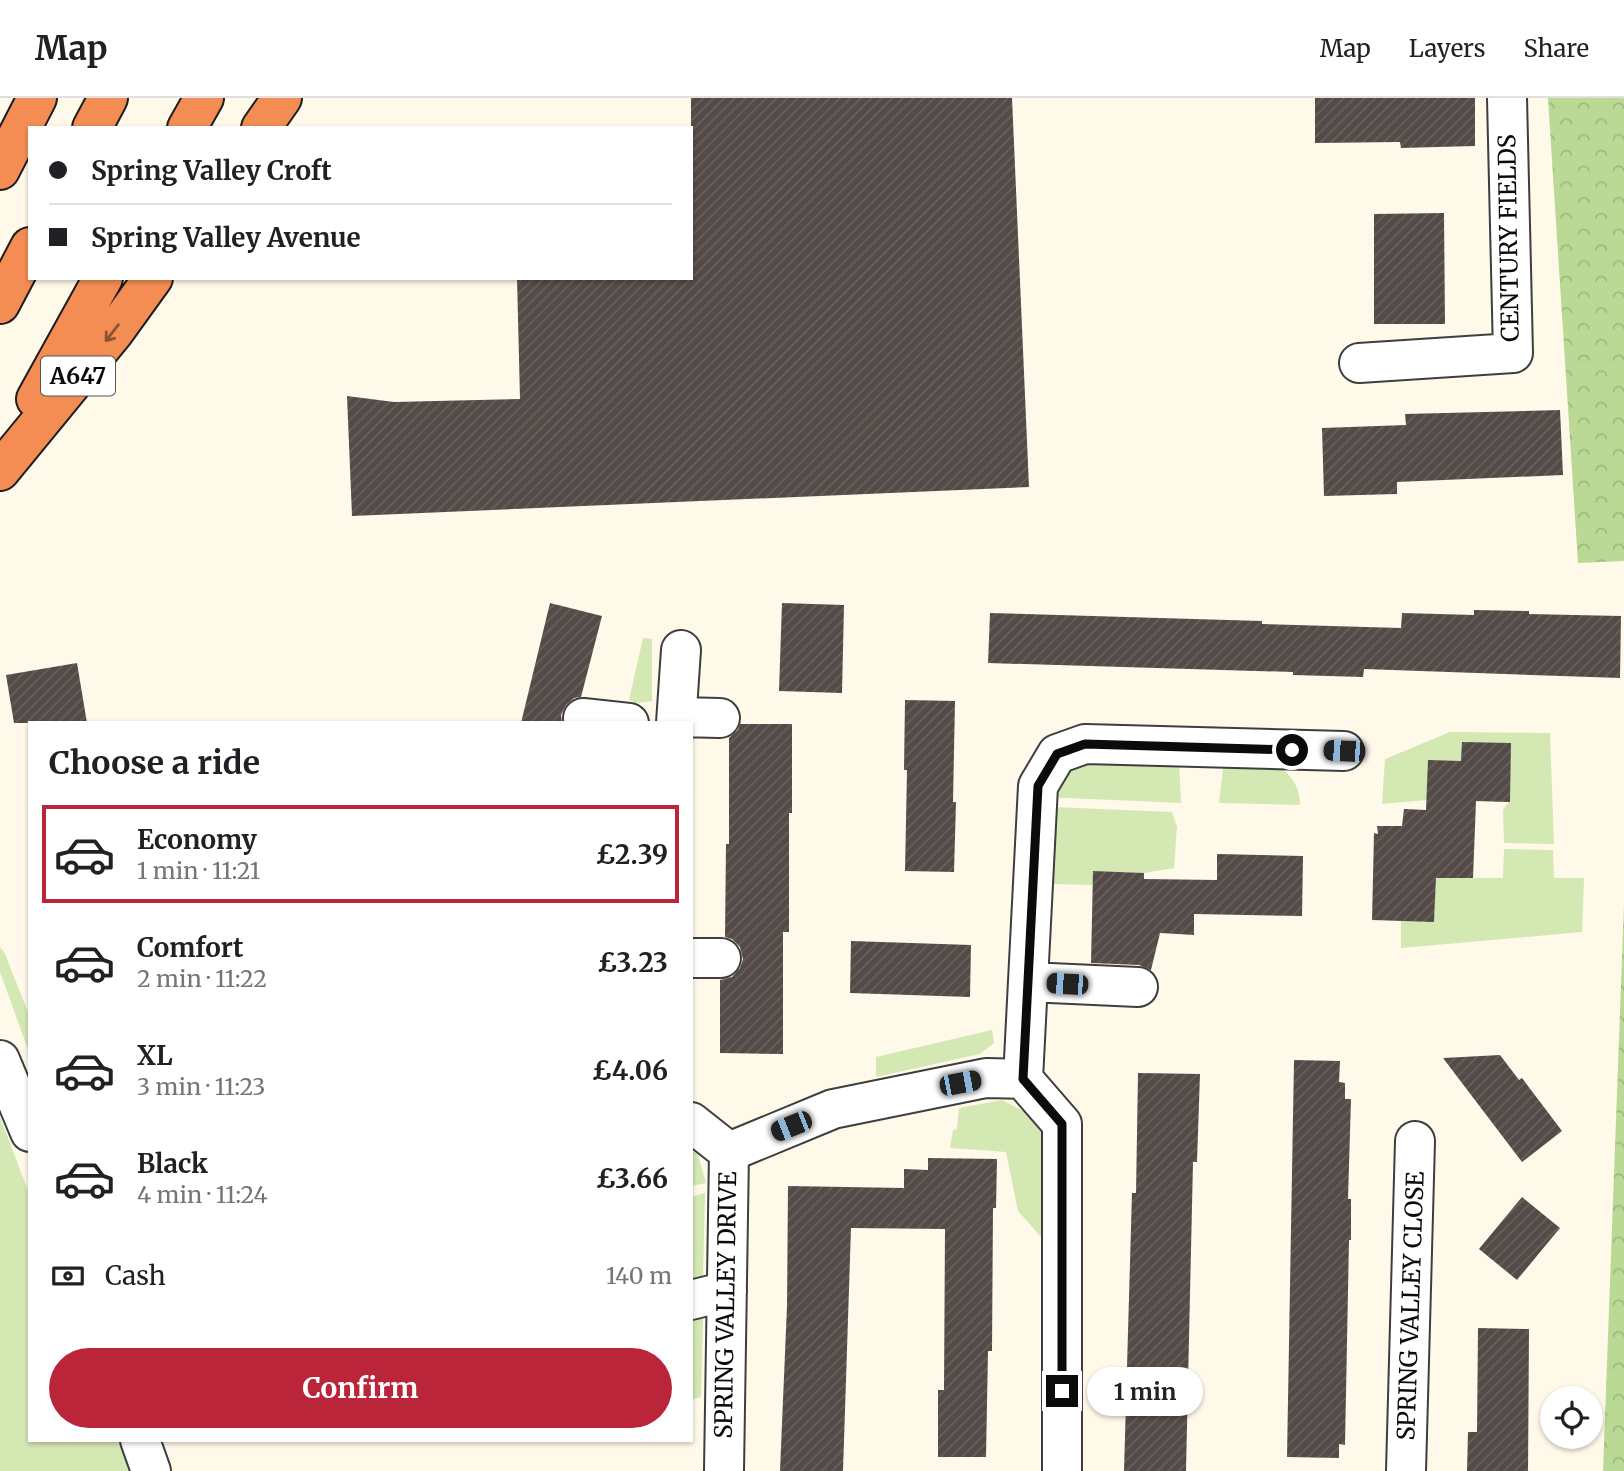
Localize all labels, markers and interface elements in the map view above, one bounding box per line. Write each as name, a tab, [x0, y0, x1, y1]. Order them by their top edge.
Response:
text: Map	[35, 28, 108, 69]
text: Map	[1320, 33, 1371, 64]
text: Layers	[1409, 33, 1485, 64]
text: Share	[1523, 33, 1589, 64]
street label: CENTURY FIELDS	[1491, 134, 1526, 342]
text: Spring Valley Croft	[91, 154, 332, 187]
text: Spring Valley Avenue	[91, 221, 361, 254]
one-way arrow	[105, 324, 120, 342]
road number: A647	[41, 356, 115, 396]
route start	[1276, 734, 1308, 766]
car	[1323, 740, 1366, 762]
text: Choose a ride	[49, 743, 260, 783]
icon: car	[53, 823, 116, 886]
text: Economy	[137, 823, 257, 856]
text: £2.39	[596, 838, 668, 871]
text: 1 min · 11:21	[137, 856, 260, 885]
icon: car	[53, 931, 116, 994]
text: Comfort	[137, 931, 243, 964]
text: £3.23	[597, 946, 668, 979]
text: 2 min · 11:22	[137, 964, 267, 993]
car	[1046, 972, 1089, 996]
icon: car	[53, 1039, 116, 1102]
text: XL	[137, 1039, 173, 1072]
text: £4.06	[592, 1054, 668, 1087]
car	[938, 1069, 983, 1097]
text: 3 min · 11:23	[137, 1072, 266, 1101]
car	[768, 1108, 815, 1144]
icon: car	[53, 1147, 116, 1210]
text: Black	[137, 1147, 208, 1180]
text: £3.66	[596, 1162, 668, 1195]
street label: SPRING VALLEY DRIVE	[708, 1170, 743, 1439]
street label: SPRING VALLEY CLOSE	[1390, 1170, 1431, 1441]
text: 4 min · 11:24	[137, 1180, 268, 1209]
icon: cash	[49, 1257, 87, 1295]
text: Cash	[105, 1259, 166, 1292]
text: 140 m	[606, 1261, 672, 1290]
button: Confirm	[49, 1348, 672, 1428]
callout: 1 min	[1086, 1366, 1202, 1416]
route end	[1046, 1375, 1078, 1407]
text: 1 min	[1114, 1377, 1176, 1406]
map controls	[1540, 1386, 1603, 1449]
button: locate	[1540, 1386, 1603, 1449]

